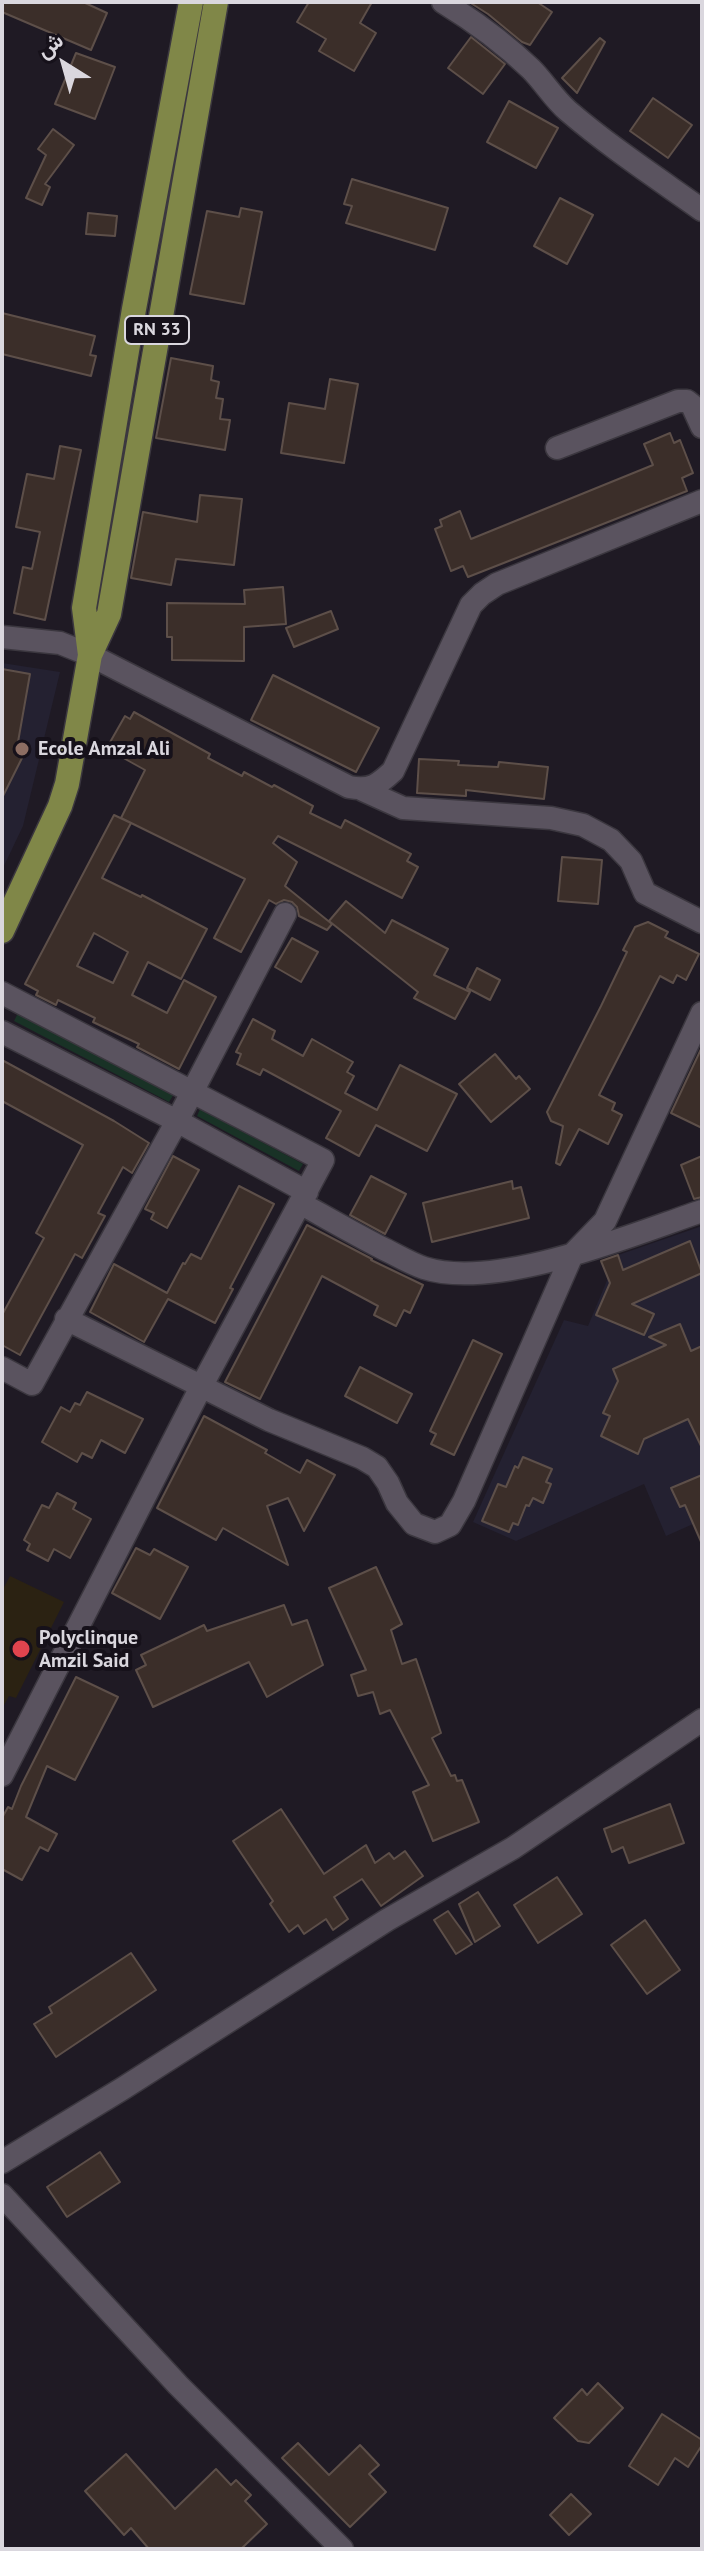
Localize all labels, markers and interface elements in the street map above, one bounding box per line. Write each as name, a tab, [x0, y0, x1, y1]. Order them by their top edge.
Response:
north arrow	[24, 24, 104, 104]
text: ش	[31, 26, 69, 64]
road number: RN 33	[125, 316, 189, 344]
place label: Ecole Amzal Ali	[38, 737, 170, 761]
marker: Ecole Amzal Ali	[13, 740, 31, 758]
place label: Polyclinque Amzil Said	[39, 1626, 138, 1673]
marker: Polyclinque Amzil Said	[10, 1638, 32, 1660]

